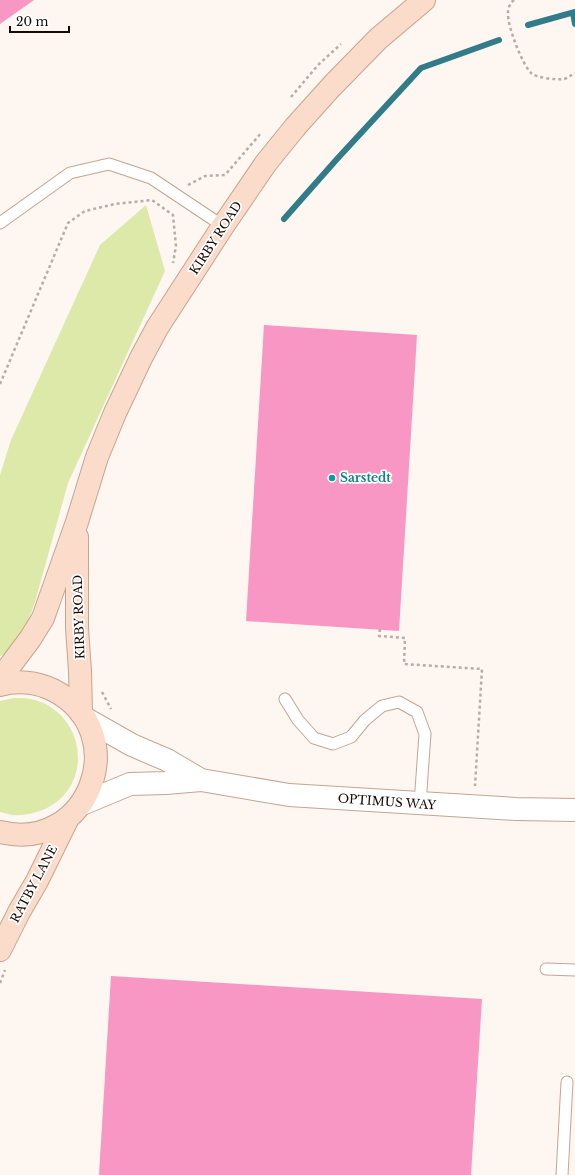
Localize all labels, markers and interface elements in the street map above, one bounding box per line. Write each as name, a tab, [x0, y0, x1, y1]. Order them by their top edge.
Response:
scale bar	[10, 8, 69, 34]
text: 20 m	[16, 14, 48, 29]
street label: KIRBY ROAD	[186, 198, 245, 277]
place label: Sarstedt	[340, 470, 391, 485]
marker: Sarstedt	[327, 473, 337, 483]
street label: KIRBY ROAD	[70, 575, 87, 659]
street label: OPTIMUS WAY	[337, 791, 437, 812]
street label: RATBY LANE	[7, 842, 60, 925]

